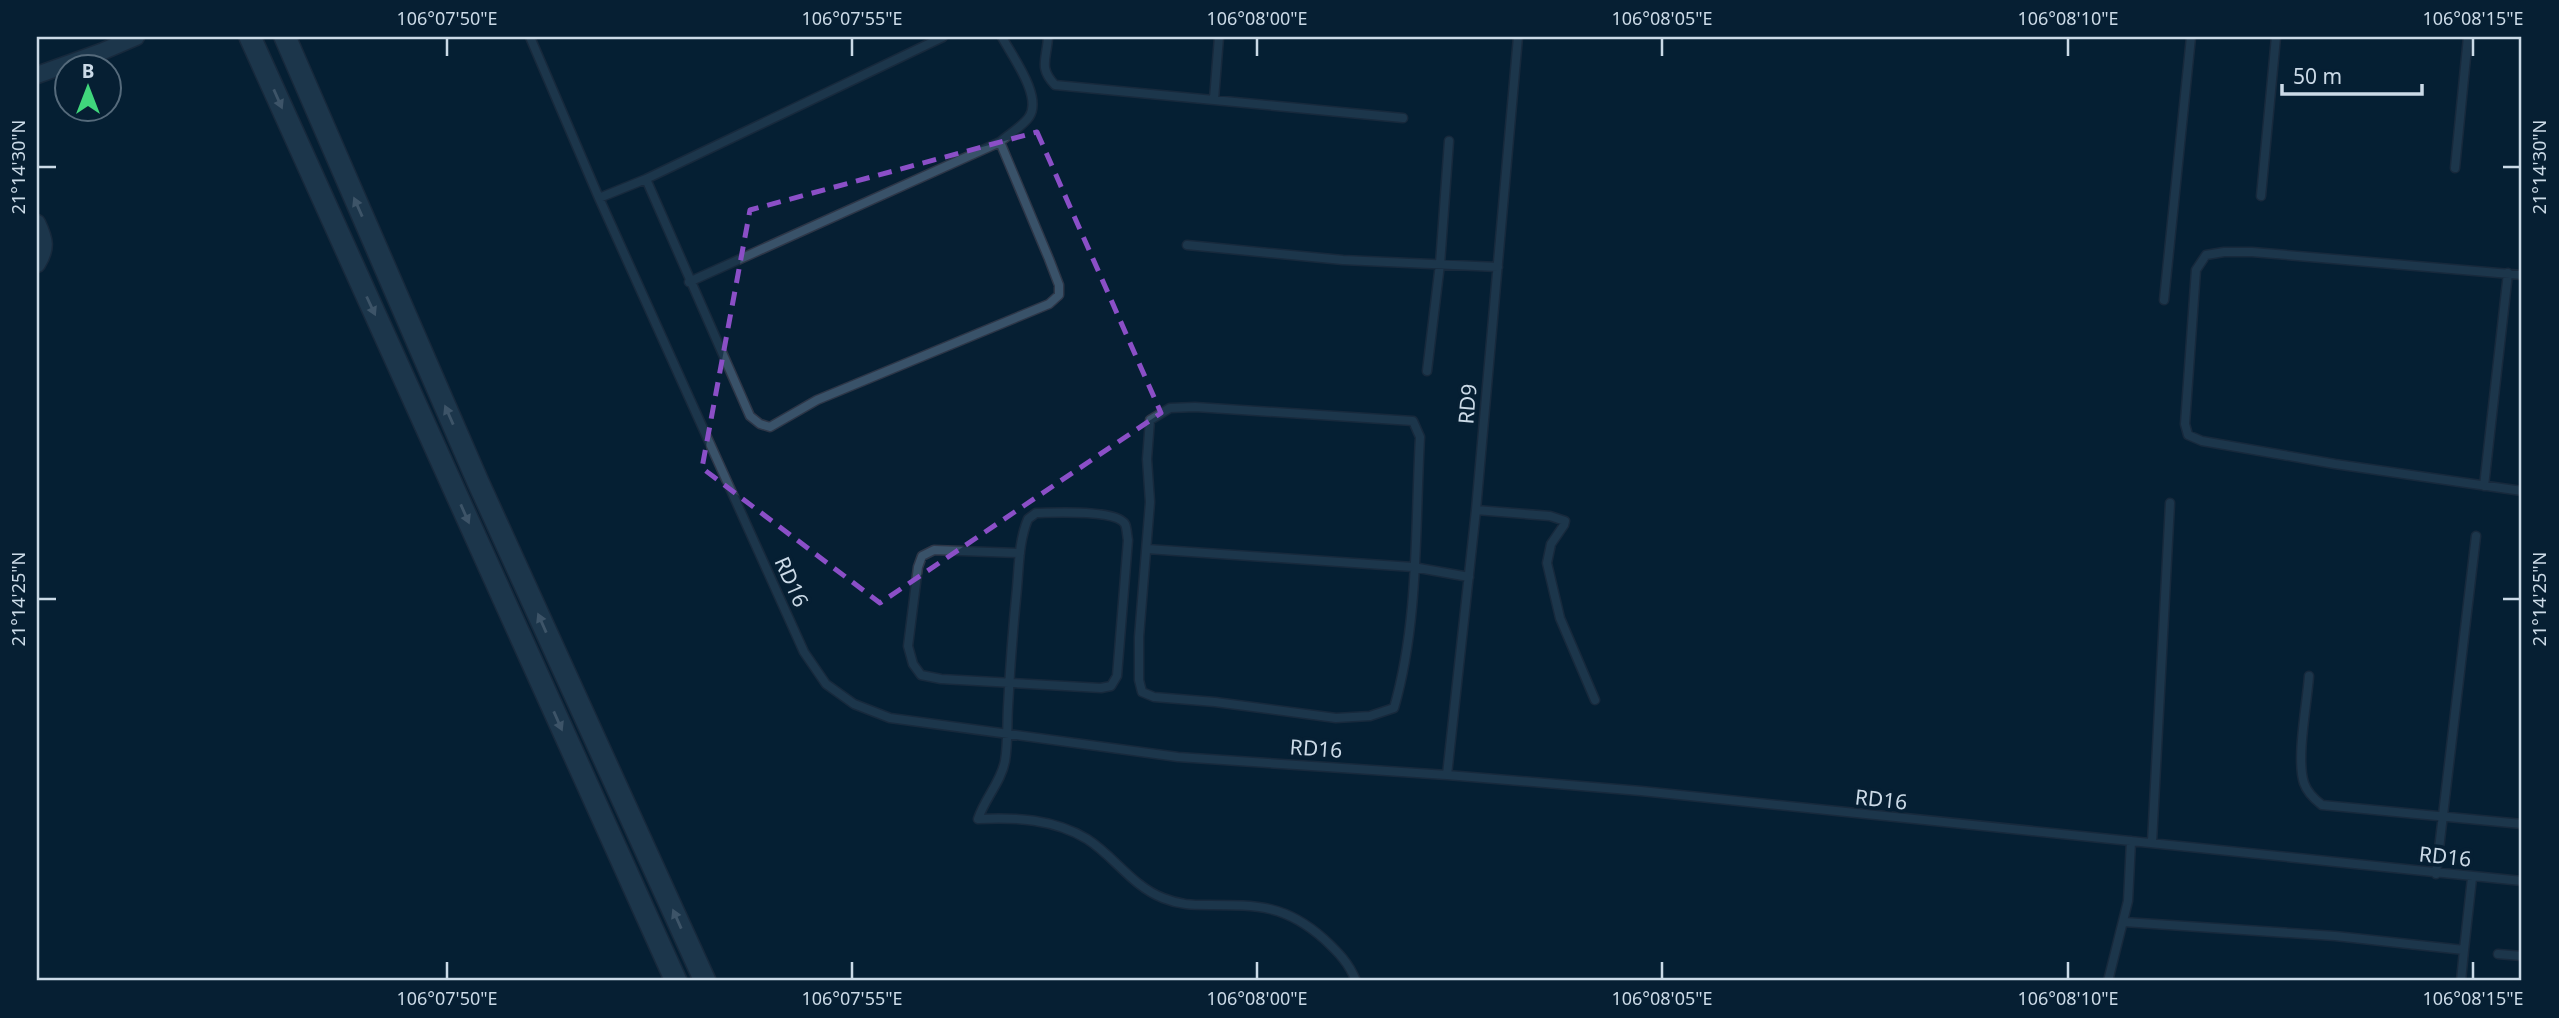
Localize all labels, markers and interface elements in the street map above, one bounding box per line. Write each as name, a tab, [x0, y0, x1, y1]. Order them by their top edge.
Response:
text: 106°07'50"E	[396, 6, 498, 30]
text: 106°07'55"E	[801, 6, 903, 30]
text: 106°08'00"E	[1206, 6, 1308, 30]
text: 106°08'05"E	[1611, 6, 1713, 30]
text: 106°08'10"E	[2017, 6, 2119, 30]
text: 106°08'15"E	[2422, 6, 2524, 30]
north arrow	[52, 52, 122, 122]
scale bar	[2282, 52, 2422, 96]
text: B	[82, 58, 94, 84]
text: 50 m	[2293, 62, 2342, 90]
one-way arrow	[272, 89, 284, 109]
text: 21°14'30"N	[6, 120, 30, 214]
text: 21°14'30"N	[2527, 120, 2551, 214]
one-way arrow	[352, 196, 363, 217]
one-way arrow	[366, 296, 377, 317]
street label: RD9	[1451, 383, 1483, 425]
one-way arrow	[443, 405, 455, 425]
one-way arrow	[460, 503, 471, 524]
text: 21°14'25"N	[6, 552, 30, 646]
street label: RD16	[768, 552, 815, 611]
text: 21°14'25"N	[2527, 552, 2551, 646]
one-way arrow	[536, 613, 548, 633]
one-way arrow	[552, 711, 564, 731]
street label: RD16	[1289, 732, 1343, 764]
street label: RD16	[1854, 782, 1909, 816]
street label: RD16	[2418, 839, 2473, 873]
one-way arrow	[671, 909, 682, 929]
text: 106°07'50"E	[396, 986, 498, 1010]
text: 106°07'55"E	[801, 986, 903, 1010]
text: 106°08'00"E	[1206, 986, 1308, 1010]
text: 106°08'05"E	[1611, 986, 1713, 1010]
text: 106°08'10"E	[2017, 986, 2119, 1010]
text: 106°08'15"E	[2422, 986, 2524, 1010]

